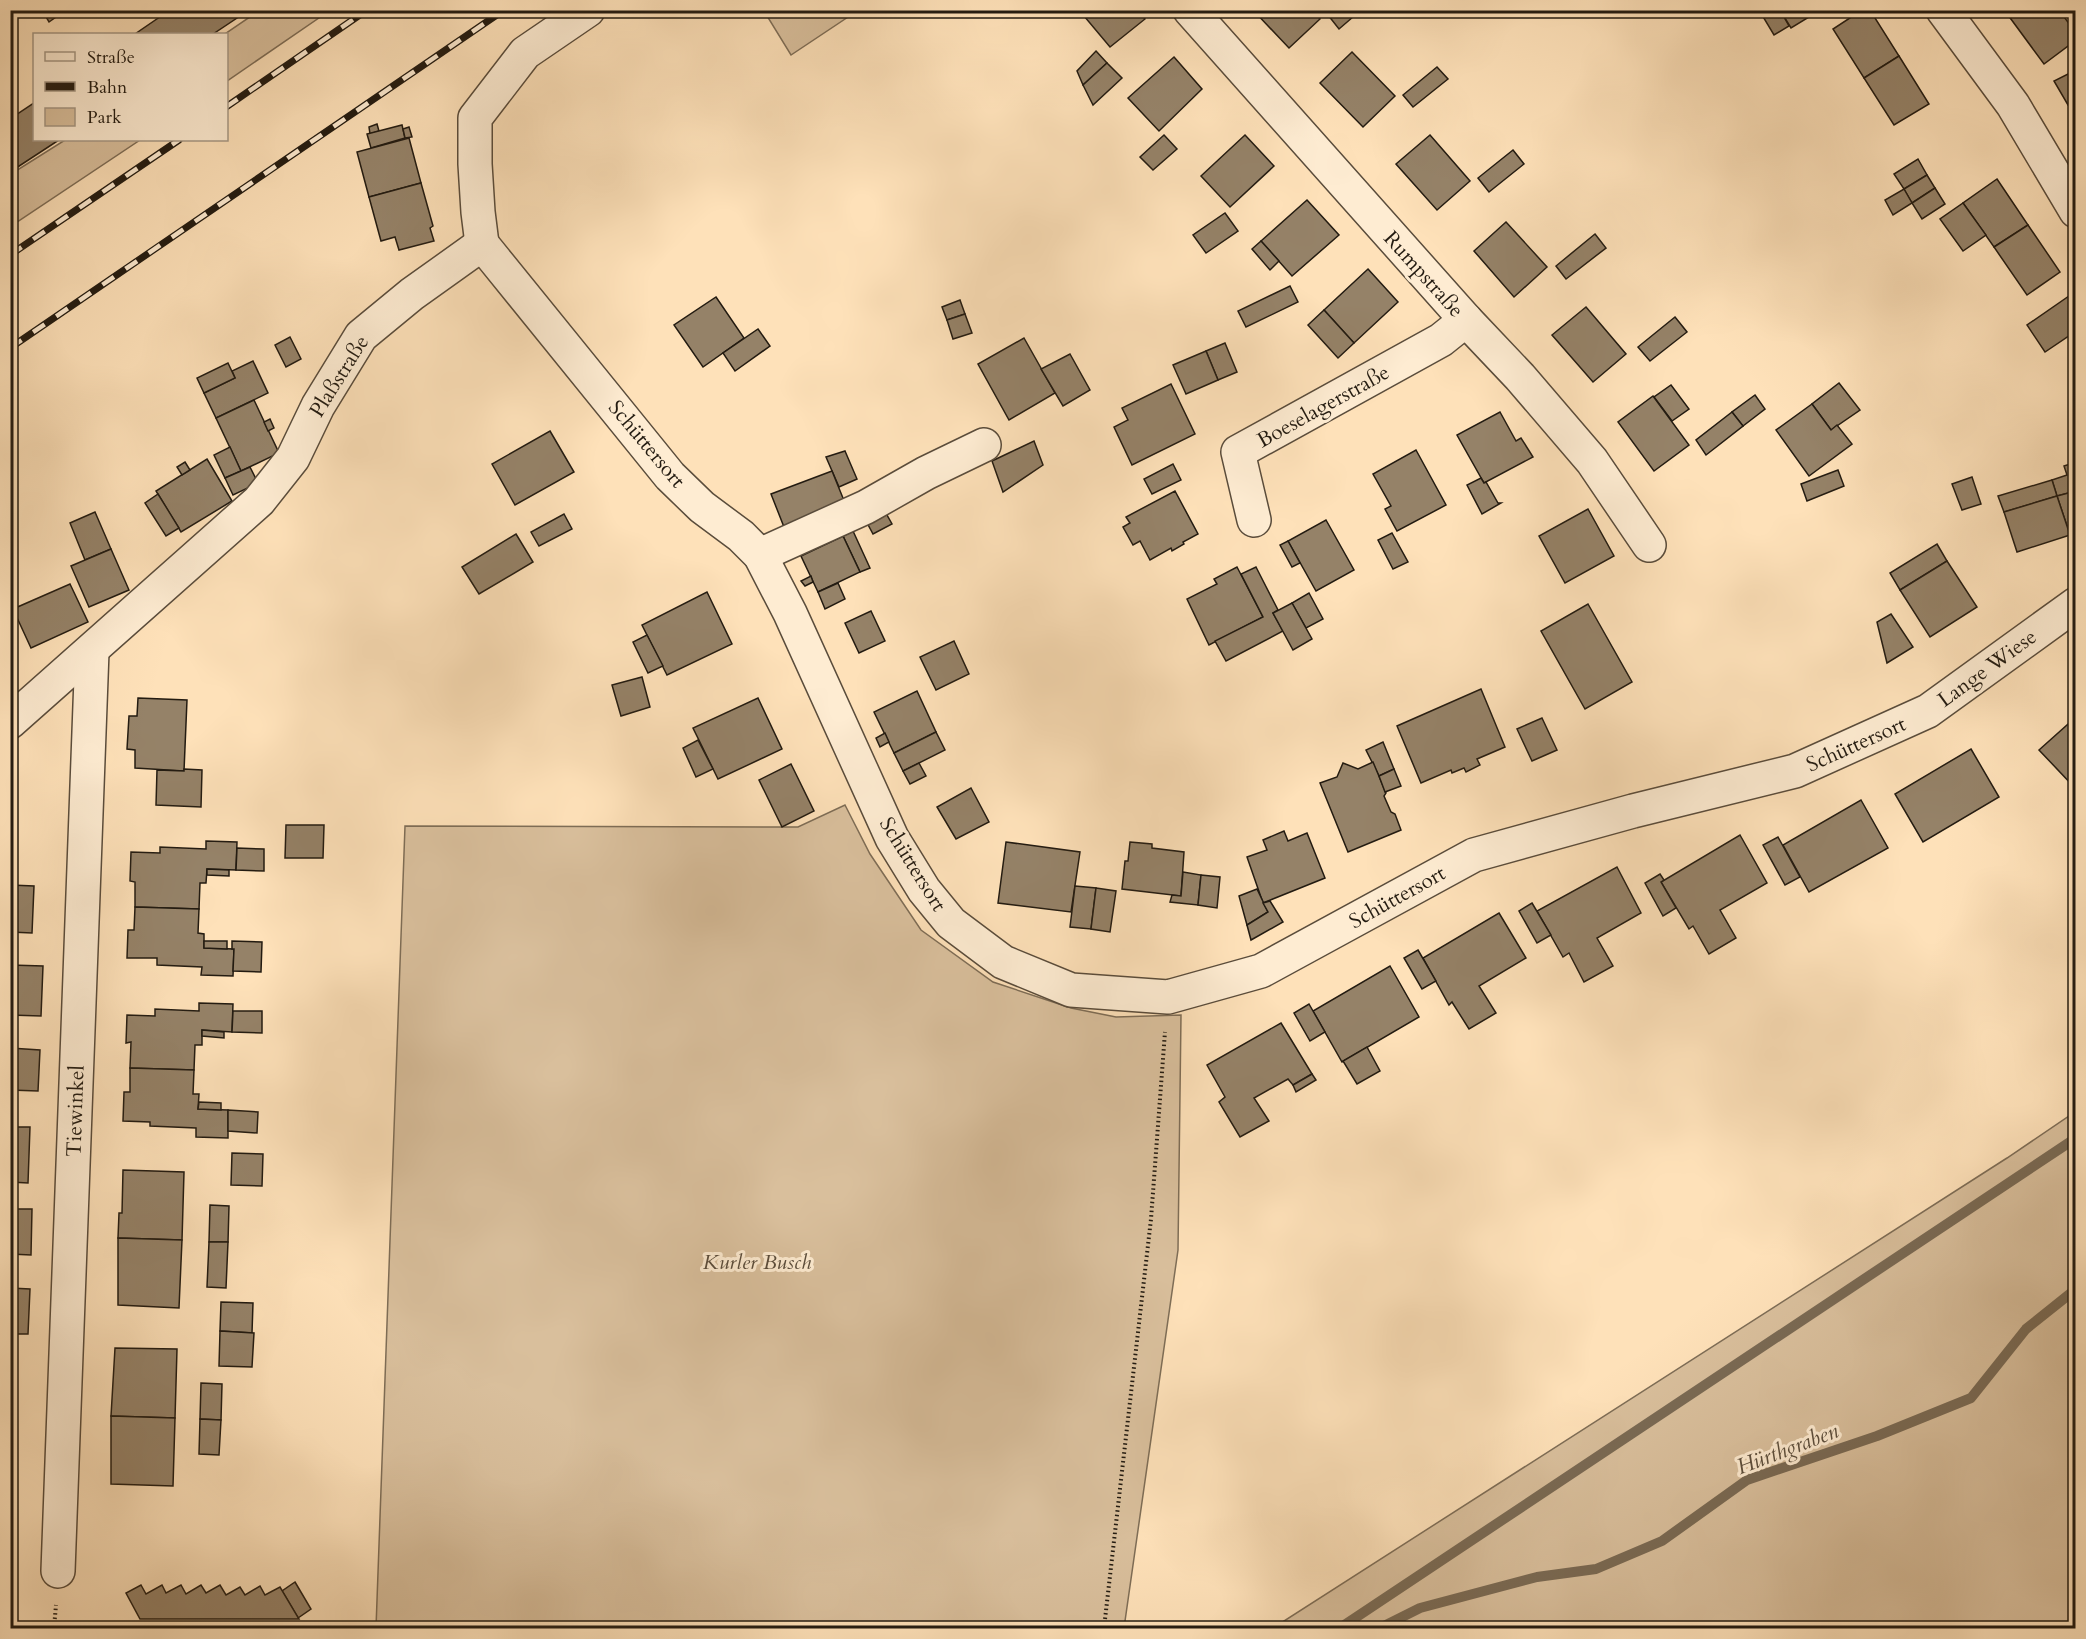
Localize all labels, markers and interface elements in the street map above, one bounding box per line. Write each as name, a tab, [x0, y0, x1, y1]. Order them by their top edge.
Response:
legend	[33, 33, 228, 141]
text: Straße	[87, 45, 135, 70]
text: Bahn	[87, 75, 128, 100]
text: Park	[87, 105, 122, 130]
street label: Rumpstraße	[1377, 225, 1470, 324]
street label: Plaßstraße	[303, 330, 376, 423]
street label: Boeselagerstraße	[1252, 358, 1395, 455]
street label: Schüttersort	[601, 394, 692, 495]
street label: Lange Wiese	[1932, 623, 2043, 714]
street label: Schüttersort	[1802, 709, 1911, 779]
street label: Schüttersort	[872, 812, 953, 917]
street label: Schüttersort	[1344, 859, 1451, 936]
street label: Tiewinkel	[59, 1065, 92, 1157]
park label: Kurler Busch	[703, 1248, 811, 1277]
water label: Hürthgraben	[1732, 1416, 1843, 1482]

